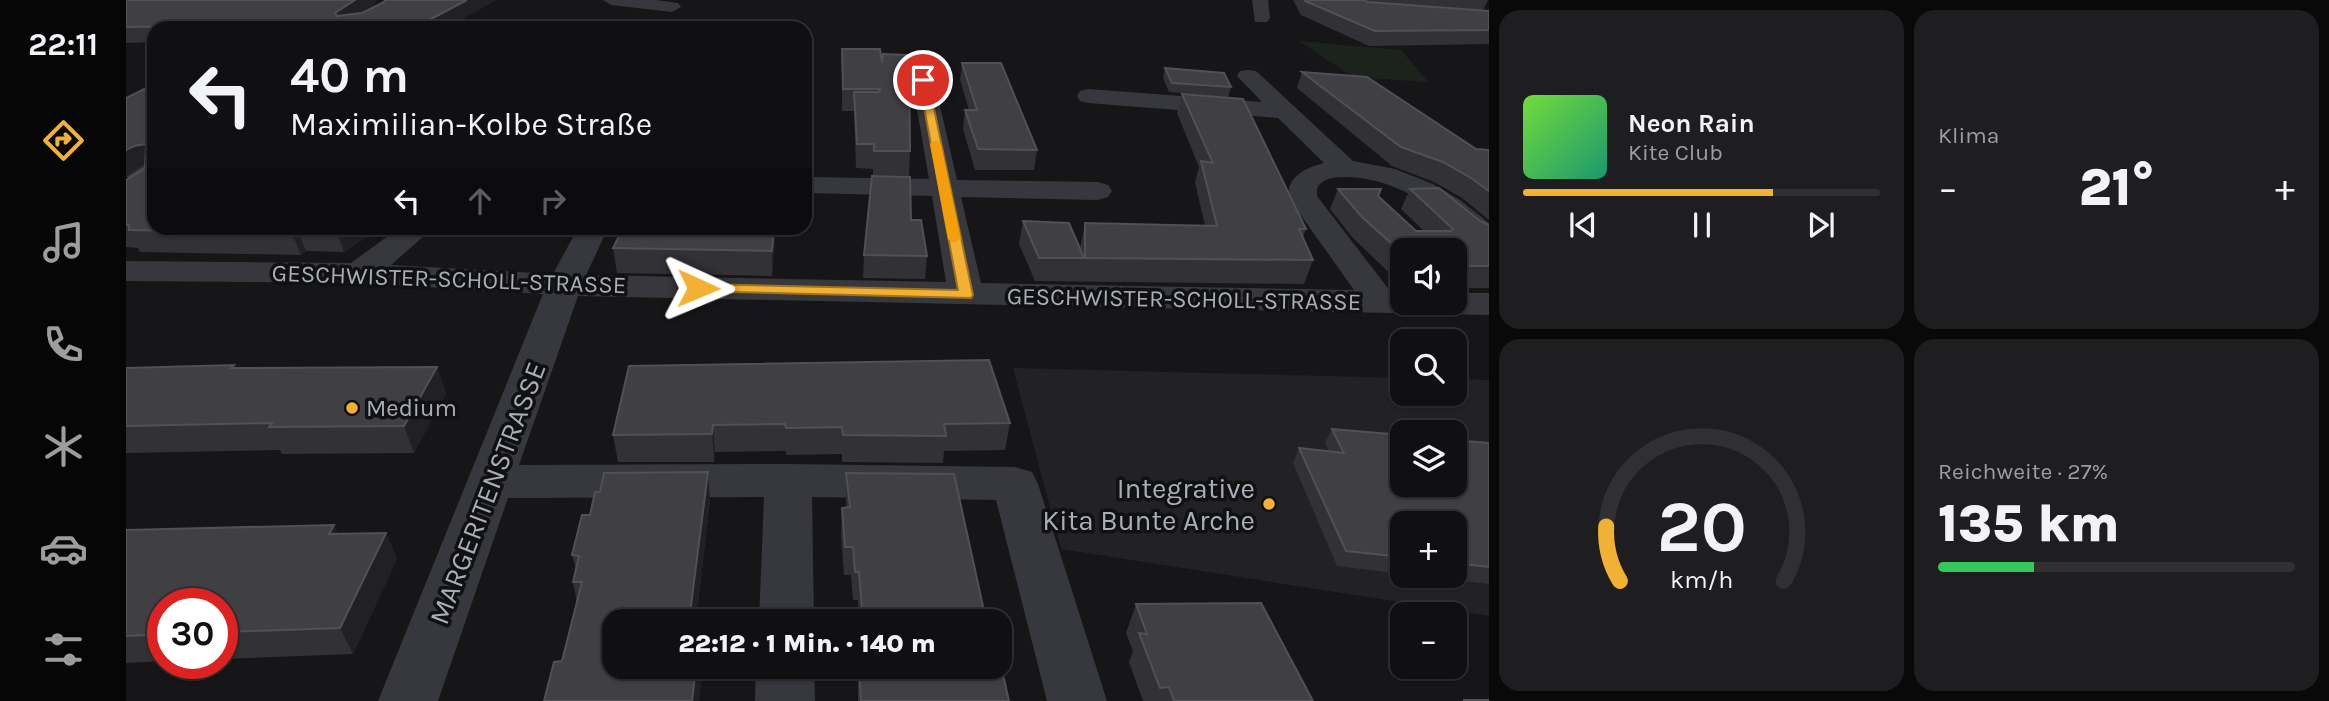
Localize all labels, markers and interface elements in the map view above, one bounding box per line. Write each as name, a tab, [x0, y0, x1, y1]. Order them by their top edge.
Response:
text: 22:11	[28, 26, 98, 63]
text: 40 m	[290, 47, 409, 104]
icon: left	[175, 49, 266, 140]
pin	[893, 50, 953, 110]
icon: arrive	[904, 61, 942, 99]
text: Maximilian-Kolbe Straße	[290, 106, 652, 143]
text: Neon Rain	[1628, 108, 1755, 139]
icon: directions	[39, 116, 88, 165]
text: Klima	[1938, 122, 1999, 149]
text: Kite Club	[1628, 139, 1723, 166]
text: 21°	[2079, 157, 2154, 218]
text: −	[1938, 166, 1958, 211]
text: +	[2275, 166, 2295, 211]
icon: left	[388, 182, 426, 220]
icon: ahead	[461, 182, 499, 220]
icon: right	[534, 182, 572, 220]
icon: previous	[1564, 206, 1602, 244]
icon: pause	[1683, 206, 1721, 244]
icon: next	[1802, 206, 1840, 244]
icon: music	[39, 218, 88, 267]
map controls	[1390, 238, 1467, 679]
button: sound	[1390, 238, 1467, 315]
position arrow	[661, 251, 735, 325]
street label: GESCHWISTER-SCHOLL-STRASSE	[271, 259, 627, 299]
street label: GESCHWISTER-SCHOLL-STRASSE	[1007, 282, 1361, 316]
icon: phone	[39, 320, 88, 369]
button: search	[1390, 329, 1467, 406]
street label: MARGERITENSTRASSE	[422, 357, 553, 629]
place label: Medium	[366, 394, 457, 422]
marker: Medium	[344, 400, 360, 416]
button: layers	[1390, 420, 1467, 497]
icon: climate	[39, 422, 88, 471]
text: Reichweite · 27%	[1938, 458, 2108, 485]
place label: Integrative Kita Bunte Arche	[1042, 472, 1255, 537]
text: 20	[1656, 484, 1747, 569]
text: 135 km	[1938, 493, 2120, 554]
marker: Integrative Kita Bunte Arche	[1261, 496, 1277, 512]
button: +	[1390, 511, 1467, 588]
icon: car	[39, 524, 88, 573]
text: km/h	[1670, 565, 1733, 594]
speed limit sign: 30	[147, 588, 238, 679]
button: −	[1390, 602, 1467, 679]
icon: filters	[39, 625, 88, 674]
text: 22:12 · 1 Min. · 140 m	[678, 628, 936, 659]

